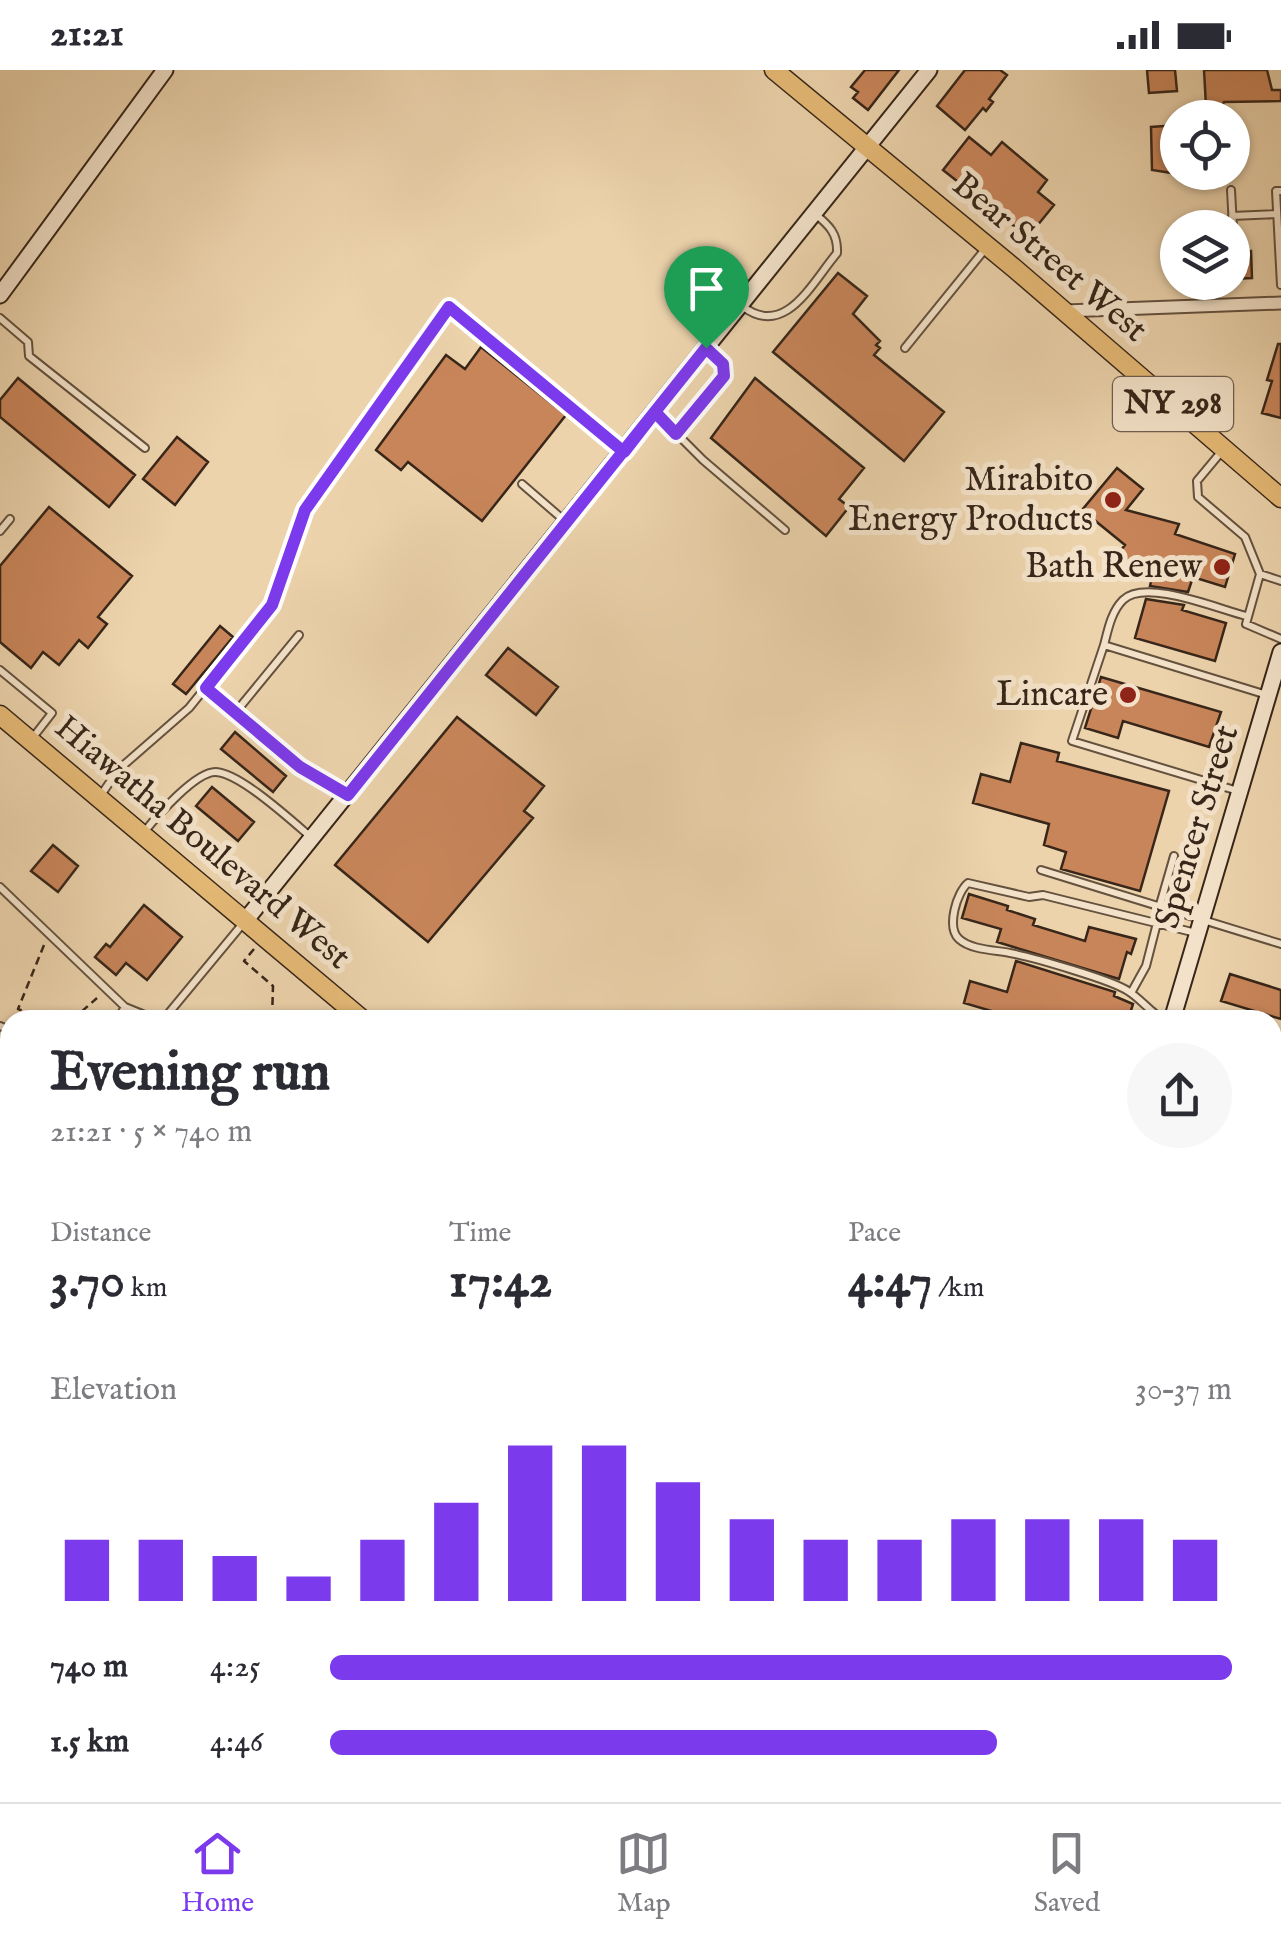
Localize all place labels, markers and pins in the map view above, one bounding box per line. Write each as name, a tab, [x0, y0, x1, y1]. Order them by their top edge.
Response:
pin	[664, 246, 749, 349]
place label: Mirabito Energy Products	[848, 458, 1093, 543]
marker: Mirabito Energy Products	[1102, 489, 1124, 511]
place label: Bath Renew	[1025, 545, 1203, 590]
marker: Bath Renew	[1211, 556, 1233, 578]
place label: Lincare	[996, 673, 1108, 718]
marker: Lincare	[1117, 684, 1139, 706]

